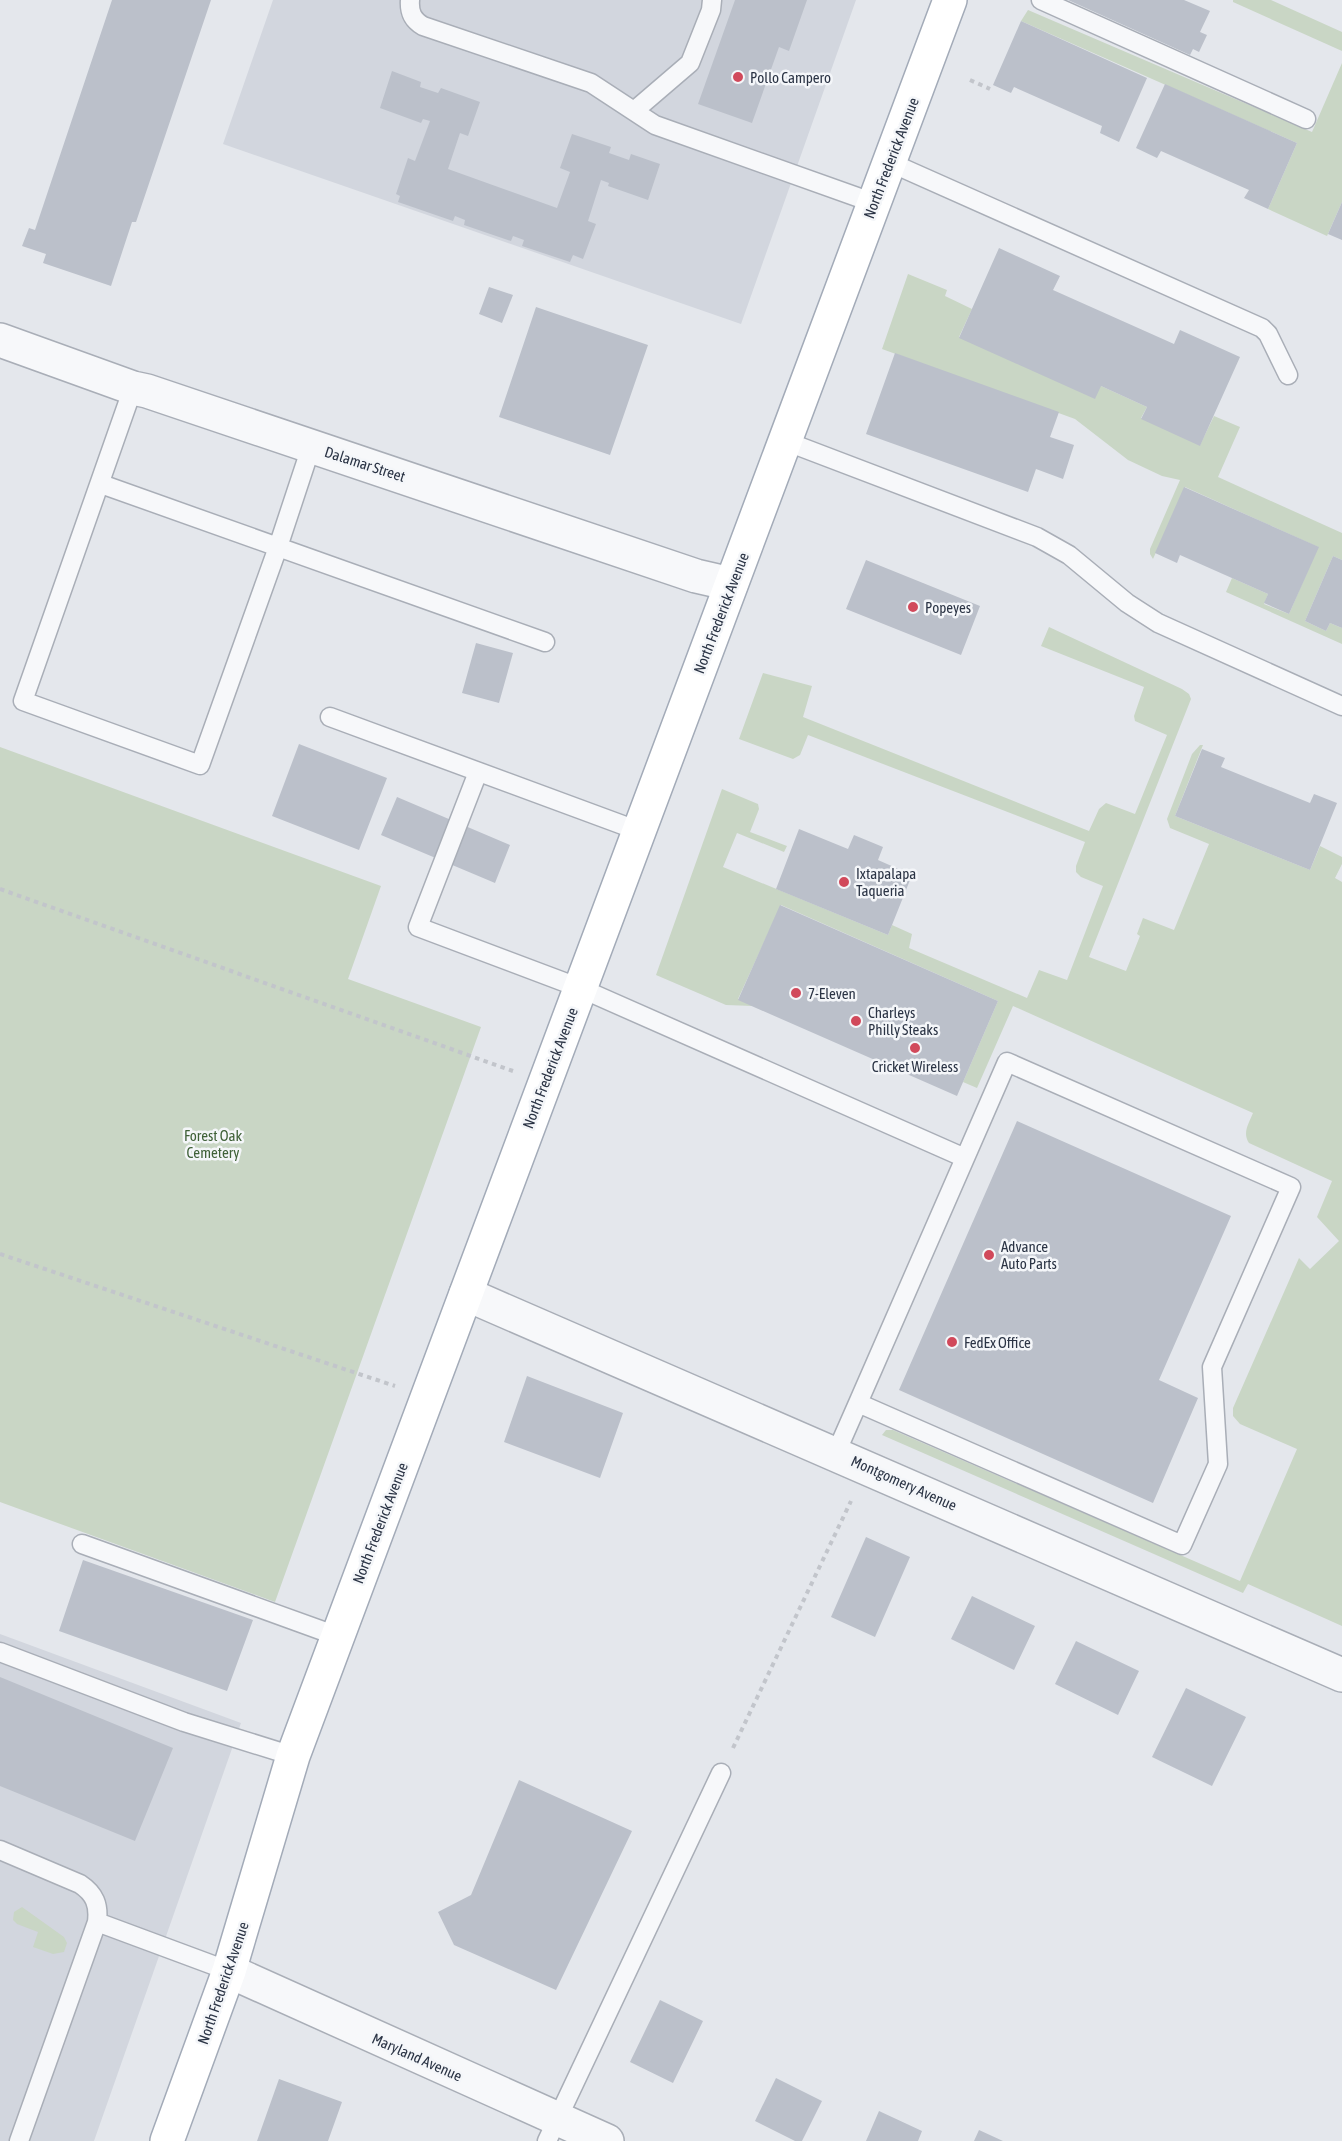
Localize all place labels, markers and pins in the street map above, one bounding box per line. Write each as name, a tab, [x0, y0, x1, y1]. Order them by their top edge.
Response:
place label: Pollo Campero	[750, 69, 831, 86]
marker: Pollo Campero	[731, 70, 745, 84]
place label: Popeyes	[925, 599, 971, 616]
marker: Popeyes	[906, 600, 920, 614]
place label: Ixtapalapa Taqueria	[856, 865, 916, 899]
marker: Ixtapalapa Taqueria	[837, 875, 851, 889]
place label: 7-Eleven	[808, 985, 856, 1002]
marker: 7-Eleven	[789, 986, 803, 1000]
place label: Charleys Philly Steaks	[868, 1004, 938, 1038]
marker: Charleys Philly Steaks	[849, 1014, 863, 1028]
marker: Cricket Wireless	[908, 1041, 922, 1055]
place label: Cricket Wireless	[872, 1058, 958, 1075]
place label: Advance Auto Parts	[1001, 1238, 1057, 1272]
marker: Advance Auto Parts	[982, 1248, 996, 1262]
place label: FedEx Office	[964, 1334, 1031, 1351]
marker: FedEx Office	[945, 1335, 959, 1349]

